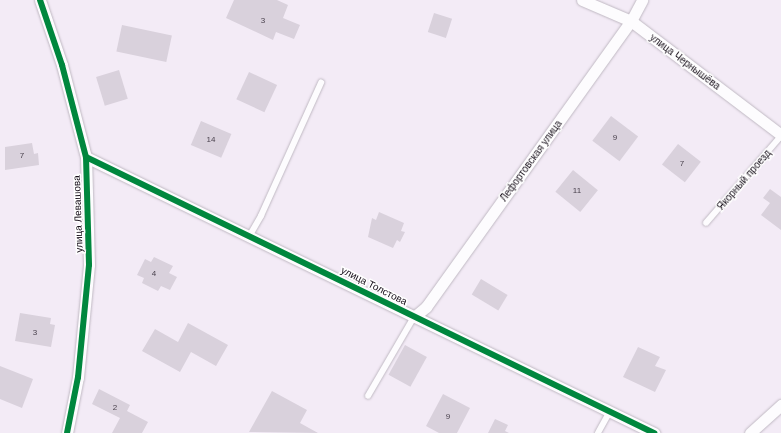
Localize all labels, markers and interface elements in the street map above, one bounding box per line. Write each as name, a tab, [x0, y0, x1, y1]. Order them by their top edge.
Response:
house number: 3	[261, 16, 265, 26]
street label: улица Чернышёва	[647, 32, 723, 92]
street label: Лефортовская улица	[498, 118, 564, 204]
house number: 9	[613, 133, 617, 143]
house number: 14	[207, 135, 215, 145]
street label: Якорный проезд	[715, 147, 773, 213]
house number: 7	[20, 151, 24, 161]
house number: 7	[680, 159, 684, 169]
street label: улица Левашова	[71, 175, 85, 253]
house number: 11	[573, 186, 581, 196]
street label: улица Толстова	[339, 264, 409, 308]
house number: 4	[152, 269, 156, 279]
house number: 3	[33, 328, 37, 338]
house number: 2	[113, 403, 117, 413]
house number: 9	[446, 412, 450, 422]

